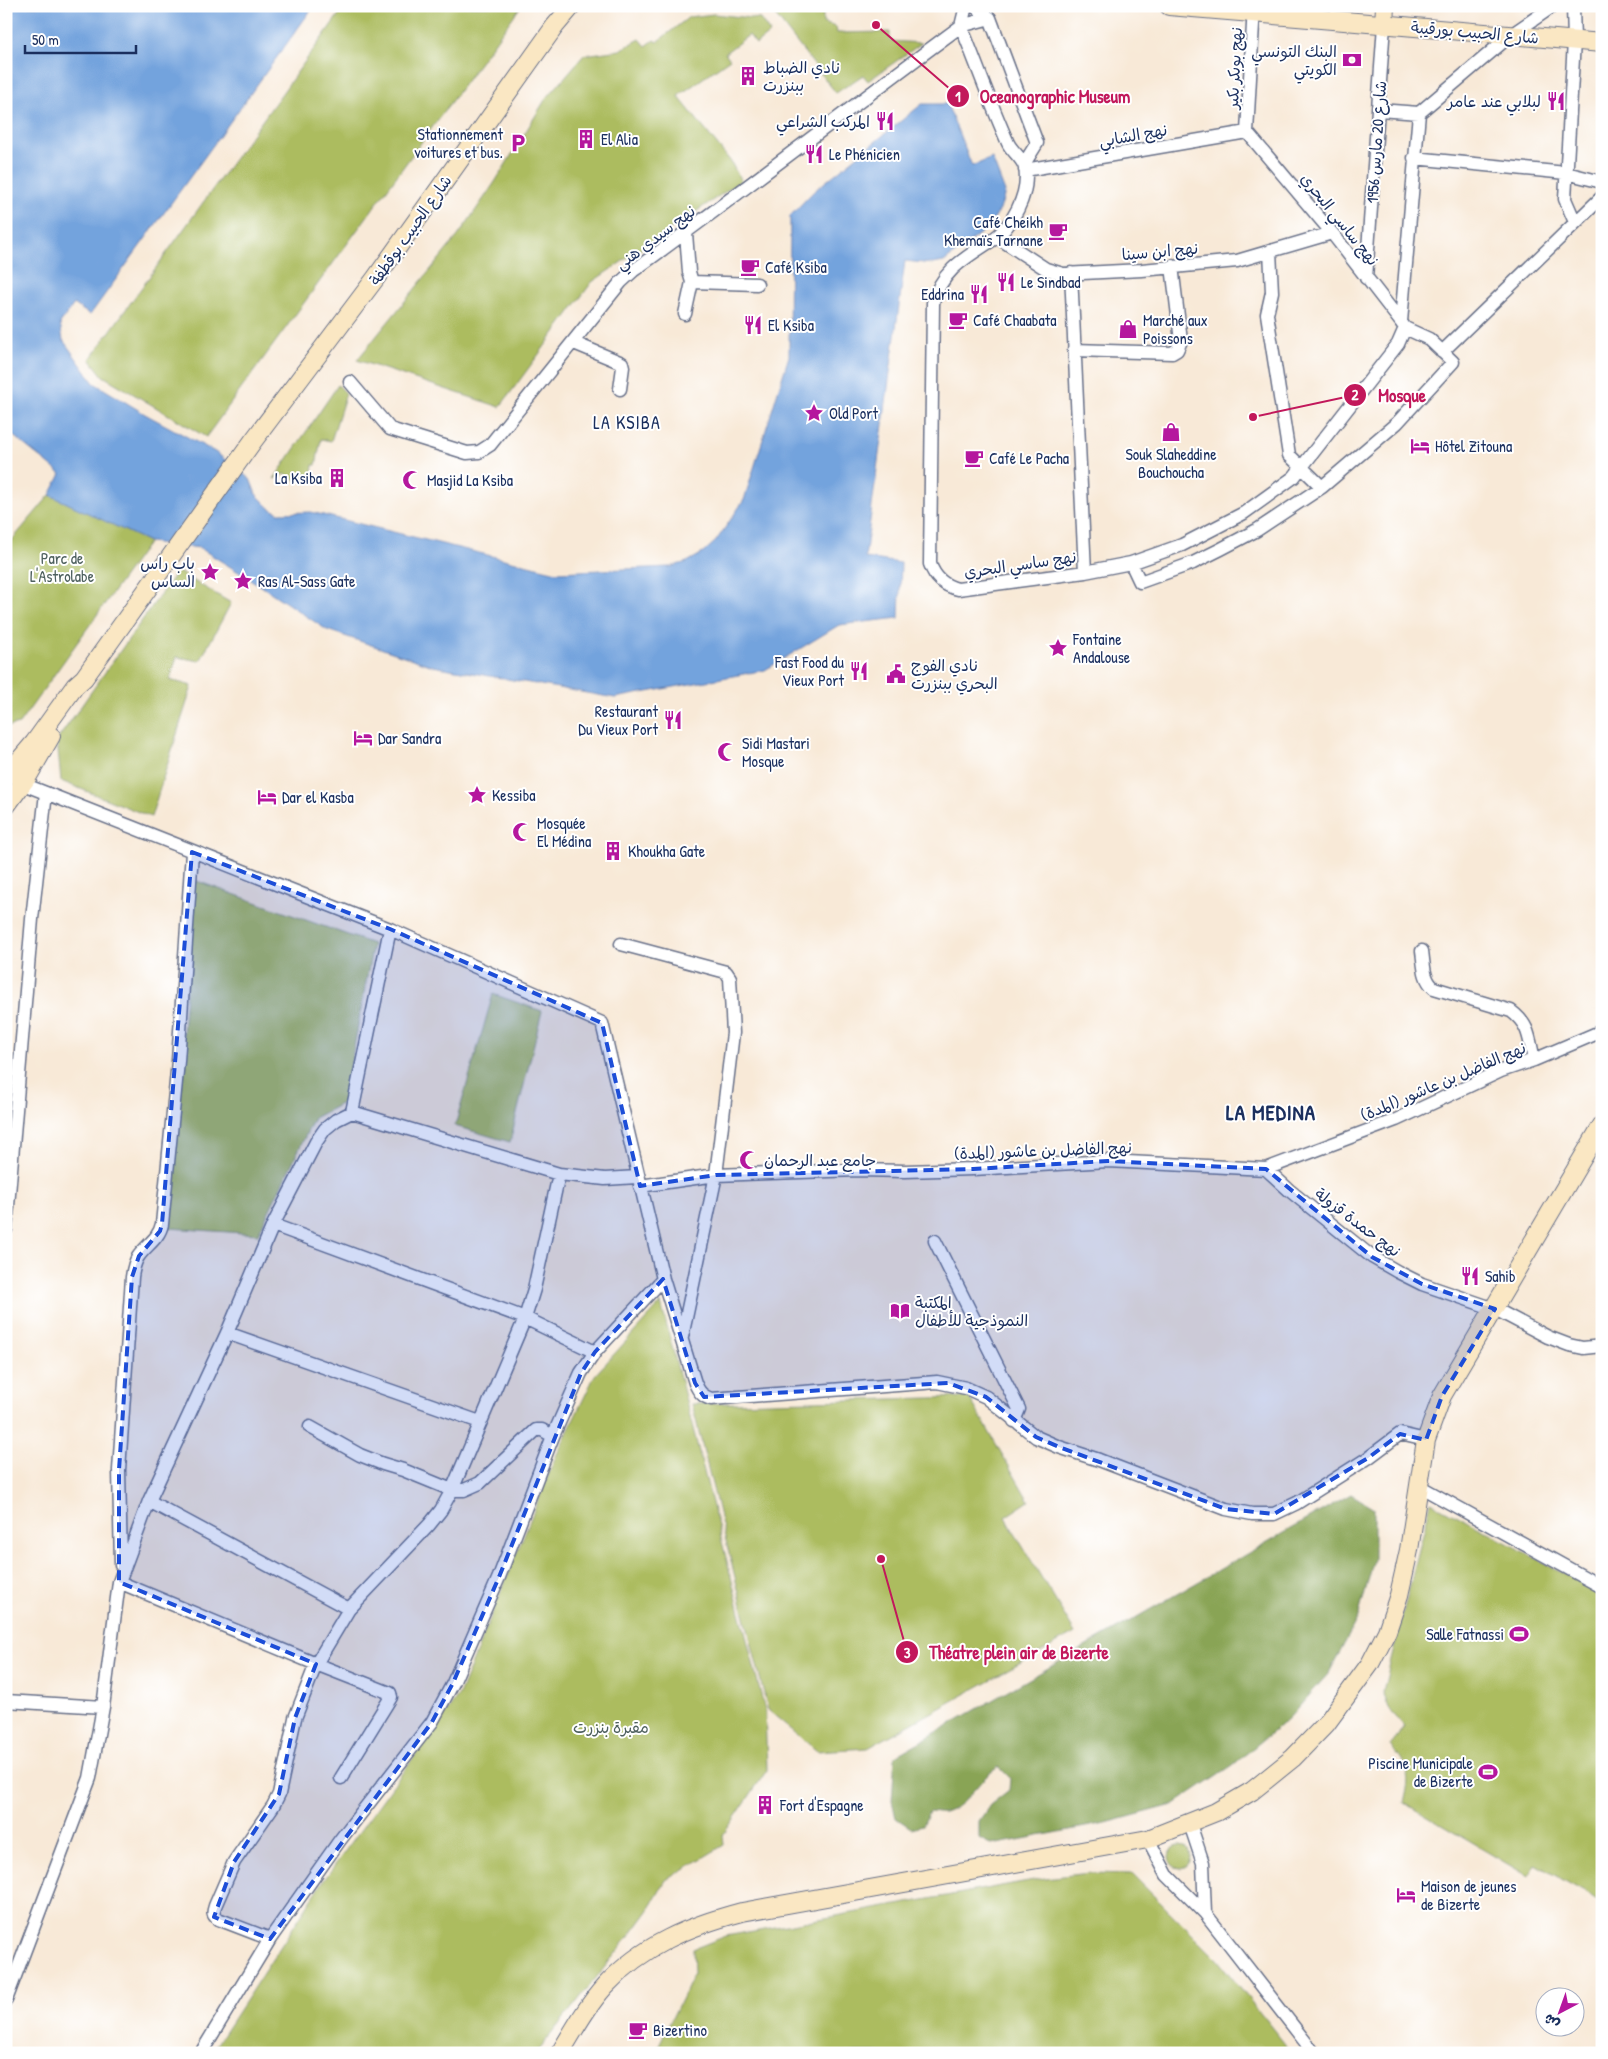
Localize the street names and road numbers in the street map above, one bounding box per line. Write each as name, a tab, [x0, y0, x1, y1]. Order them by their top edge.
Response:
street label: شارع الحبيب بورقيبة	[1410, 15, 1540, 50]
street label: نهج بوبكر بكير	[1221, 26, 1247, 112]
street label: شارع 20 مارس 1956	[1361, 80, 1392, 204]
street label: نهج الشابي	[1097, 118, 1170, 156]
street label: نهج ساسي البحري	[1293, 168, 1384, 273]
street label: شارع الحبيب بوقطفة	[364, 170, 457, 290]
street label: نهج سيدي هني	[610, 200, 702, 278]
street label: نهج ابن سينا	[1121, 237, 1199, 265]
street label: نهج ساسي البحري	[962, 545, 1078, 587]
street label: نهج الفاضل بن عاشور (المدة)	[1357, 1036, 1529, 1126]
street label: نهج الفاضل بن عاشور (المدة)	[954, 1136, 1132, 1164]
street label: نهج حمدة قزولة	[1310, 1182, 1406, 1262]

